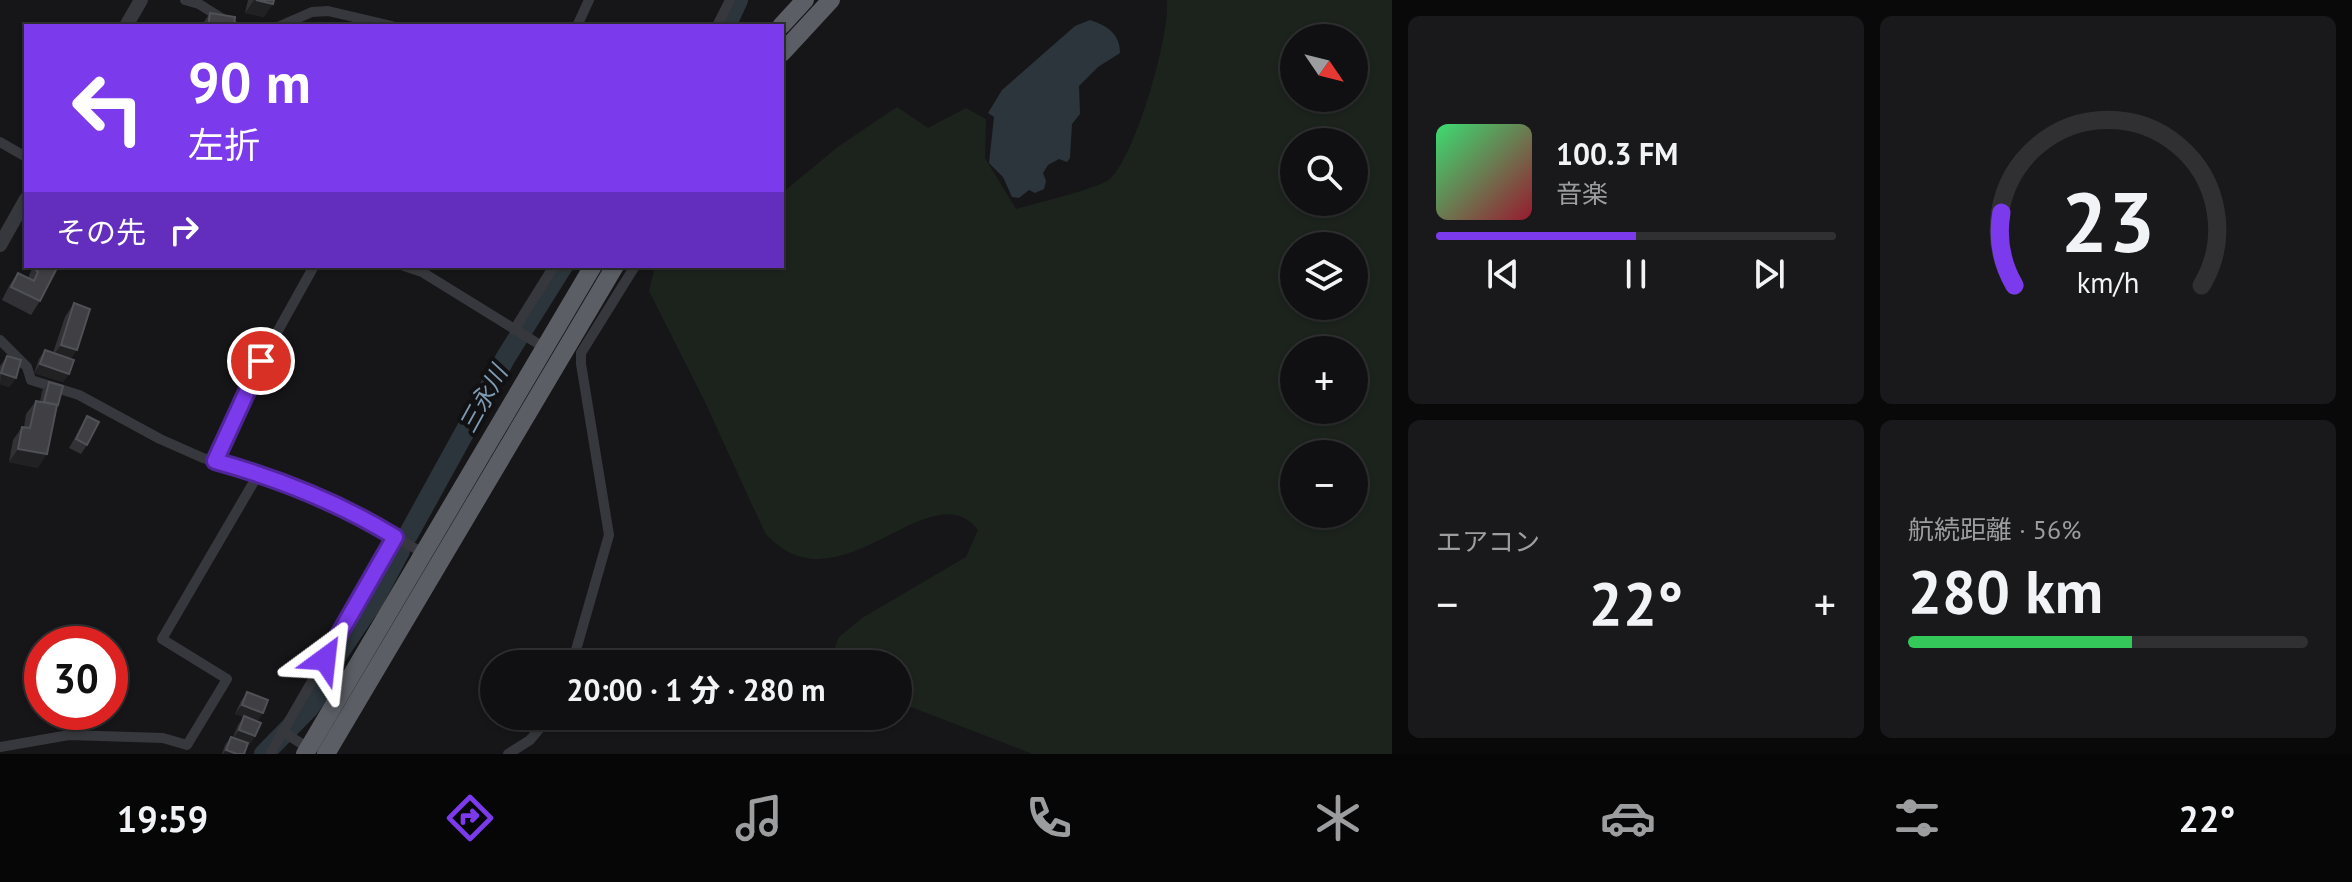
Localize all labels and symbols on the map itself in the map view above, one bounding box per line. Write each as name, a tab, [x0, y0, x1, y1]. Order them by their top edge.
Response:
north arrow	[1280, 24, 1368, 112]
pin	[227, 327, 295, 395]
water label: 三永川	[452, 357, 515, 438]
position arrow	[283, 617, 367, 701]
speed limit sign: 30	[24, 626, 128, 730]

